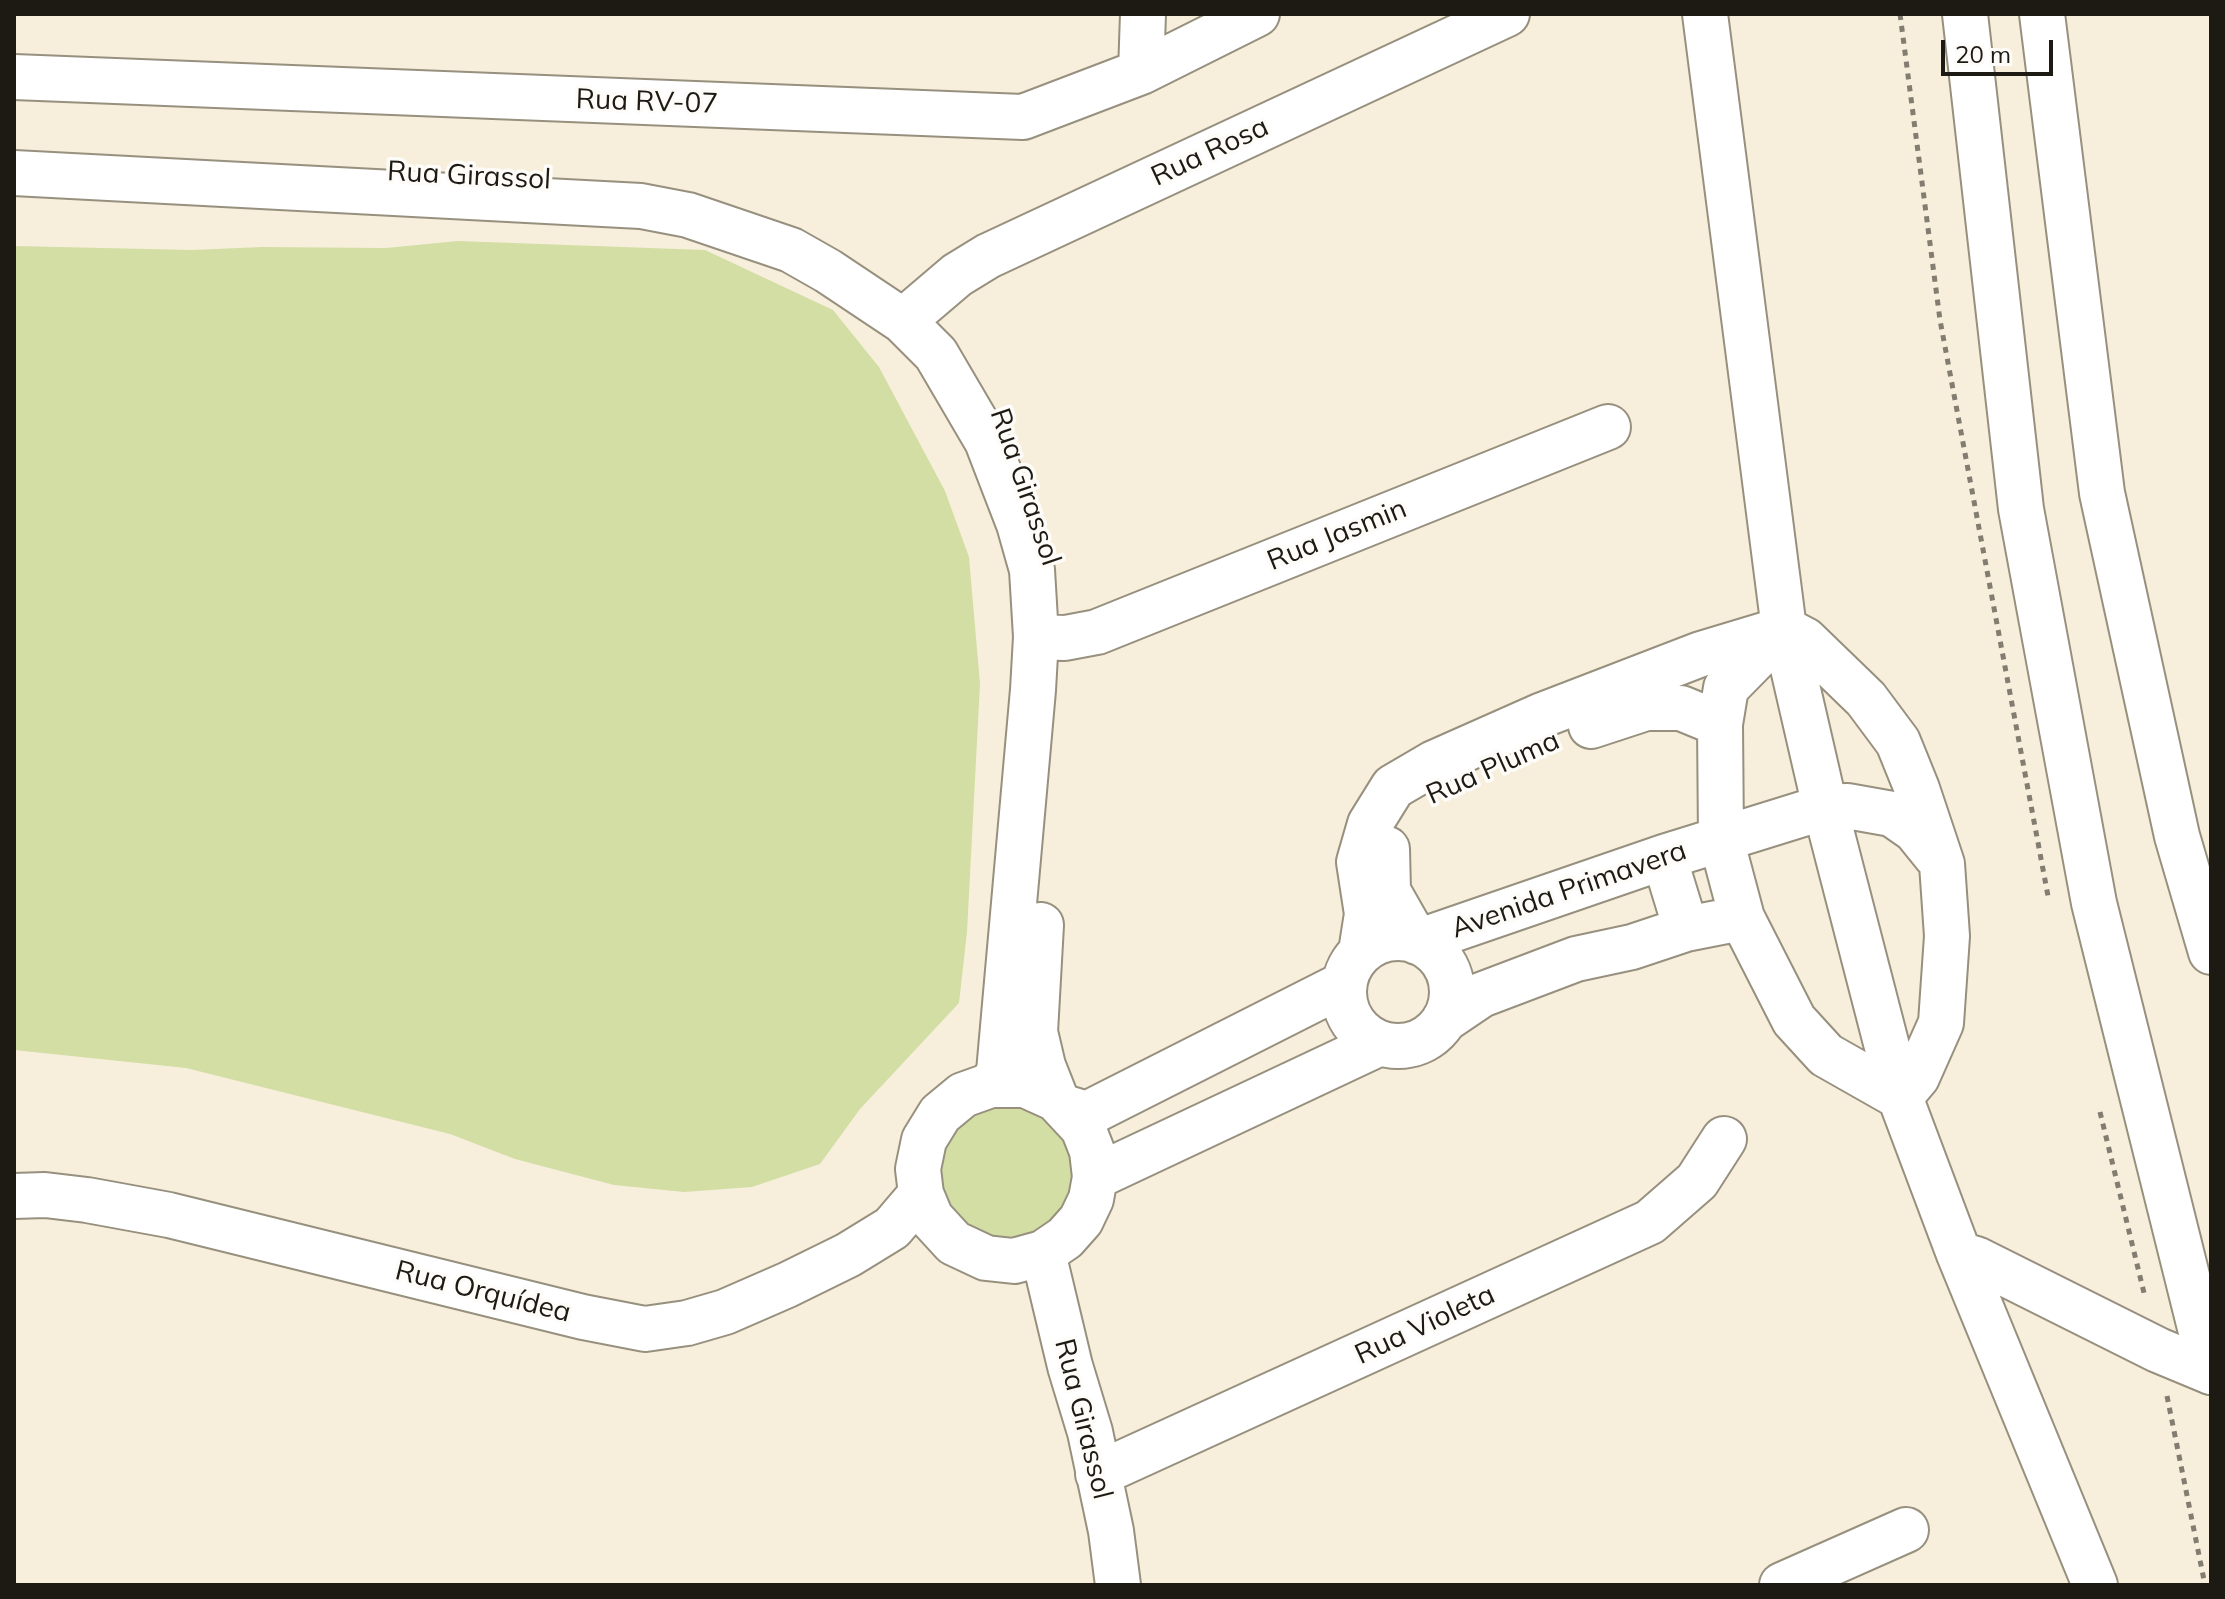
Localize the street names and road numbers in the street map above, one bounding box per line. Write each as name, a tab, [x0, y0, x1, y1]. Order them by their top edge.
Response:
street label: Rua RV-07	[575, 83, 719, 121]
street label: Rua Rosa	[1146, 110, 1274, 194]
street label: Rua Girassol	[386, 155, 552, 197]
street label: Rua Girassol	[982, 404, 1068, 570]
street label: Rua Jasmin	[1262, 492, 1412, 578]
street label: Rua Pluma	[1421, 724, 1565, 812]
street label: Avenida Primavera	[1447, 834, 1691, 946]
street label: Rua Orquídea	[392, 1254, 574, 1330]
street label: Rua Violeta	[1350, 1278, 1500, 1372]
street label: Rua Girassol	[1047, 1335, 1119, 1503]

